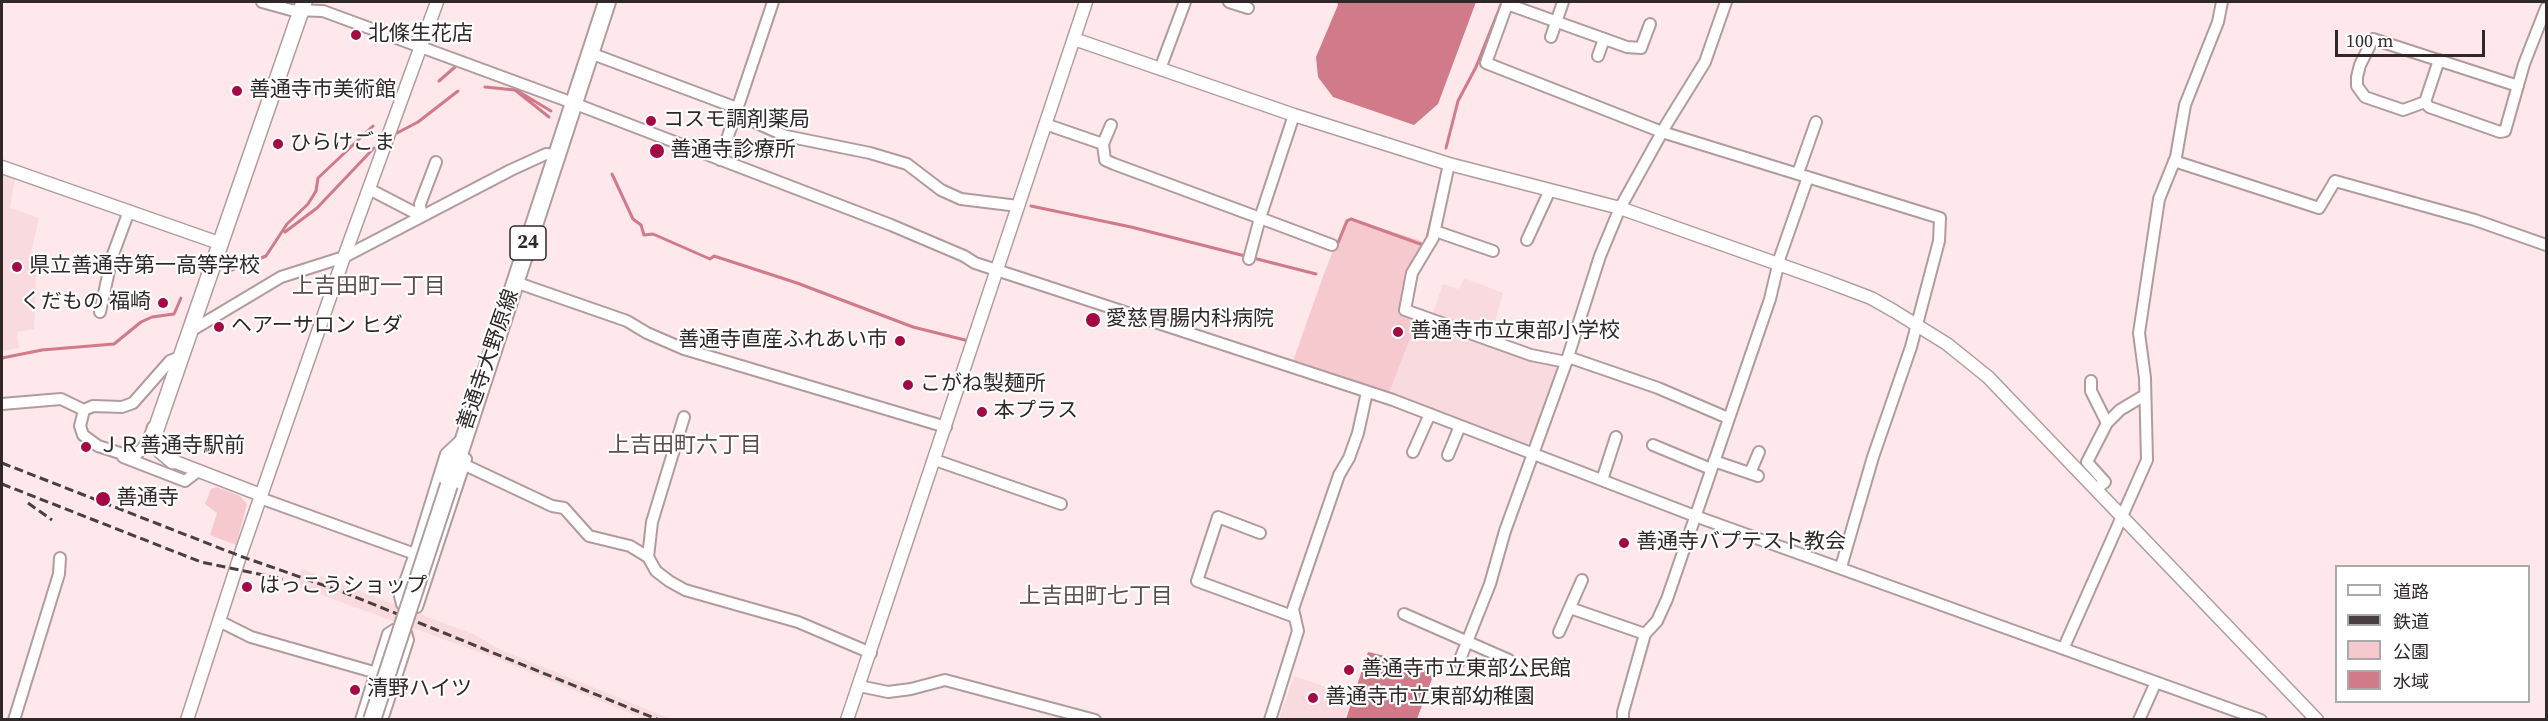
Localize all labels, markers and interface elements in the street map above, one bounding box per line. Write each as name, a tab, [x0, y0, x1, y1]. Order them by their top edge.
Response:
scale bar	[2338, 18, 2488, 56]
place label: 北條生花店	[368, 22, 473, 48]
marker: 北條生花店	[349, 28, 363, 42]
text: 100 m	[2346, 28, 2393, 53]
place label: 善通寺市美術館	[249, 78, 396, 104]
marker: 善通寺市美術館	[230, 84, 244, 98]
place label: コスモ調剤薬局	[663, 108, 810, 134]
marker: コスモ調剤薬局	[644, 114, 658, 128]
place label: ひらけごま	[290, 131, 395, 157]
marker: ひらけごま	[271, 137, 285, 151]
place label: 善通寺診療所	[670, 138, 796, 164]
marker: 善通寺診療所	[648, 142, 666, 160]
road number: 24	[510, 226, 546, 260]
place label: 県立善通寺第一高等学校	[29, 254, 260, 280]
marker: 県立善通寺第一高等学校	[10, 260, 24, 274]
district label: 上吉田町一丁目	[292, 274, 446, 300]
street label: 善通寺大野原線	[453, 286, 525, 434]
place label: くだもの 福崎	[20, 290, 151, 316]
marker: くだもの 福崎	[156, 296, 170, 310]
place label: 愛慈胃腸内科病院	[1106, 307, 1274, 333]
marker: 愛慈胃腸内科病院	[1084, 311, 1102, 329]
place label: ヘアーサロン ヒダ	[231, 314, 403, 340]
place label: 善通寺市立東部小学校	[1410, 319, 1620, 345]
marker: ヘアーサロン ヒダ	[212, 320, 226, 334]
marker: 善通寺市立東部小学校	[1391, 325, 1405, 339]
place label: 善通寺直産ふれあい市	[678, 328, 888, 354]
marker: 善通寺直産ふれあい市	[893, 334, 907, 348]
place label: こがね製麺所	[920, 372, 1046, 398]
marker: こがね製麺所	[901, 378, 915, 392]
place label: 本プラス	[994, 399, 1078, 425]
marker: 本プラス	[975, 405, 989, 419]
district label: 上吉田町六丁目	[608, 433, 762, 459]
place label: ＪＲ善通寺駅前	[98, 434, 245, 460]
marker: ＪＲ善通寺駅前	[79, 440, 93, 454]
place label: 善通寺	[116, 486, 179, 512]
marker: 善通寺	[94, 490, 112, 508]
place label: 善通寺バプテスト教会	[1636, 530, 1846, 556]
marker: 善通寺バプテスト教会	[1617, 536, 1631, 550]
legend	[2335, 565, 2530, 703]
place label: はっこうショップ	[259, 574, 427, 600]
text: 道路	[2393, 579, 2429, 604]
marker: はっこうショップ	[240, 580, 254, 594]
district label: 上吉田町七丁目	[1019, 584, 1173, 610]
text: 鉄道	[2393, 609, 2429, 634]
text: 公園	[2393, 639, 2429, 664]
place label: 善通寺市立東部公民館	[1361, 657, 1571, 683]
marker: 善通寺市立東部公民館	[1342, 663, 1356, 677]
text: 水域	[2393, 669, 2429, 694]
place label: 清野ハイツ	[367, 677, 472, 703]
marker: 清野ハイツ	[348, 683, 362, 697]
place label: 善通寺市立東部幼稚園	[1325, 685, 1535, 711]
marker: 善通寺市立東部幼稚園	[1306, 691, 1320, 705]

